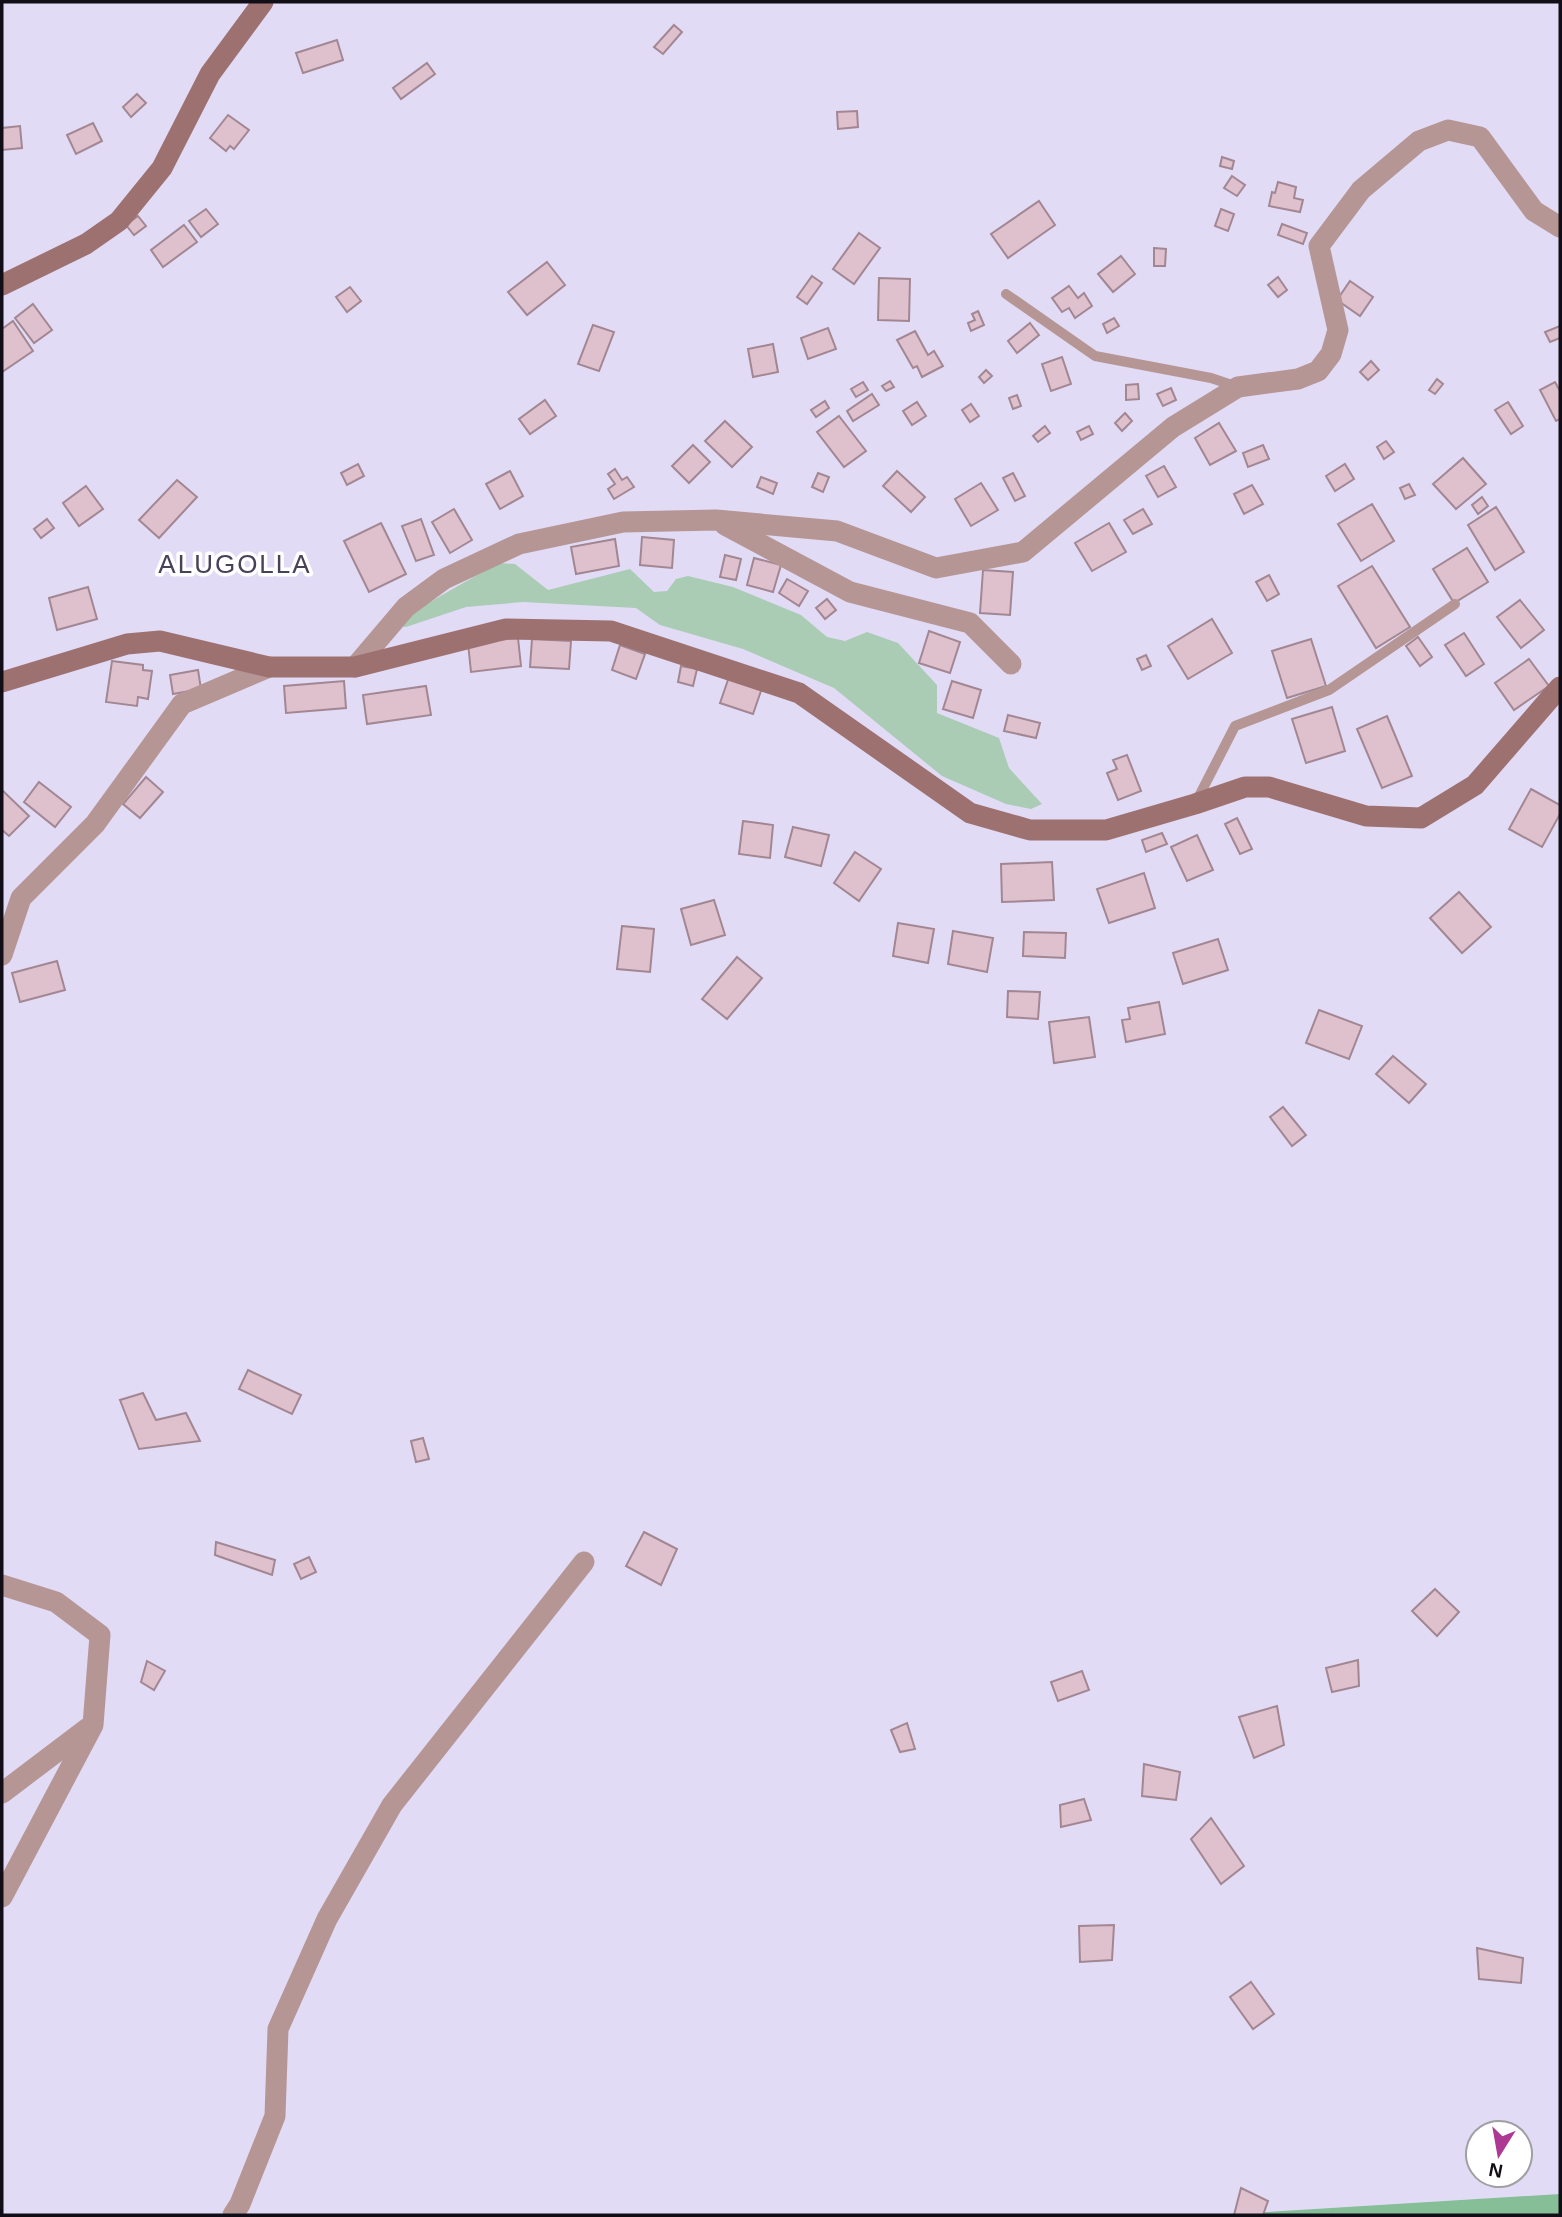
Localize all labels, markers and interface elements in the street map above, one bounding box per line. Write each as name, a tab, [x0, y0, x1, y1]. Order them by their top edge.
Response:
district label: ALUGOLLA	[158, 549, 312, 579]
north arrow	[1464, 2119, 1534, 2189]
text: N	[1487, 2159, 1505, 2182]

